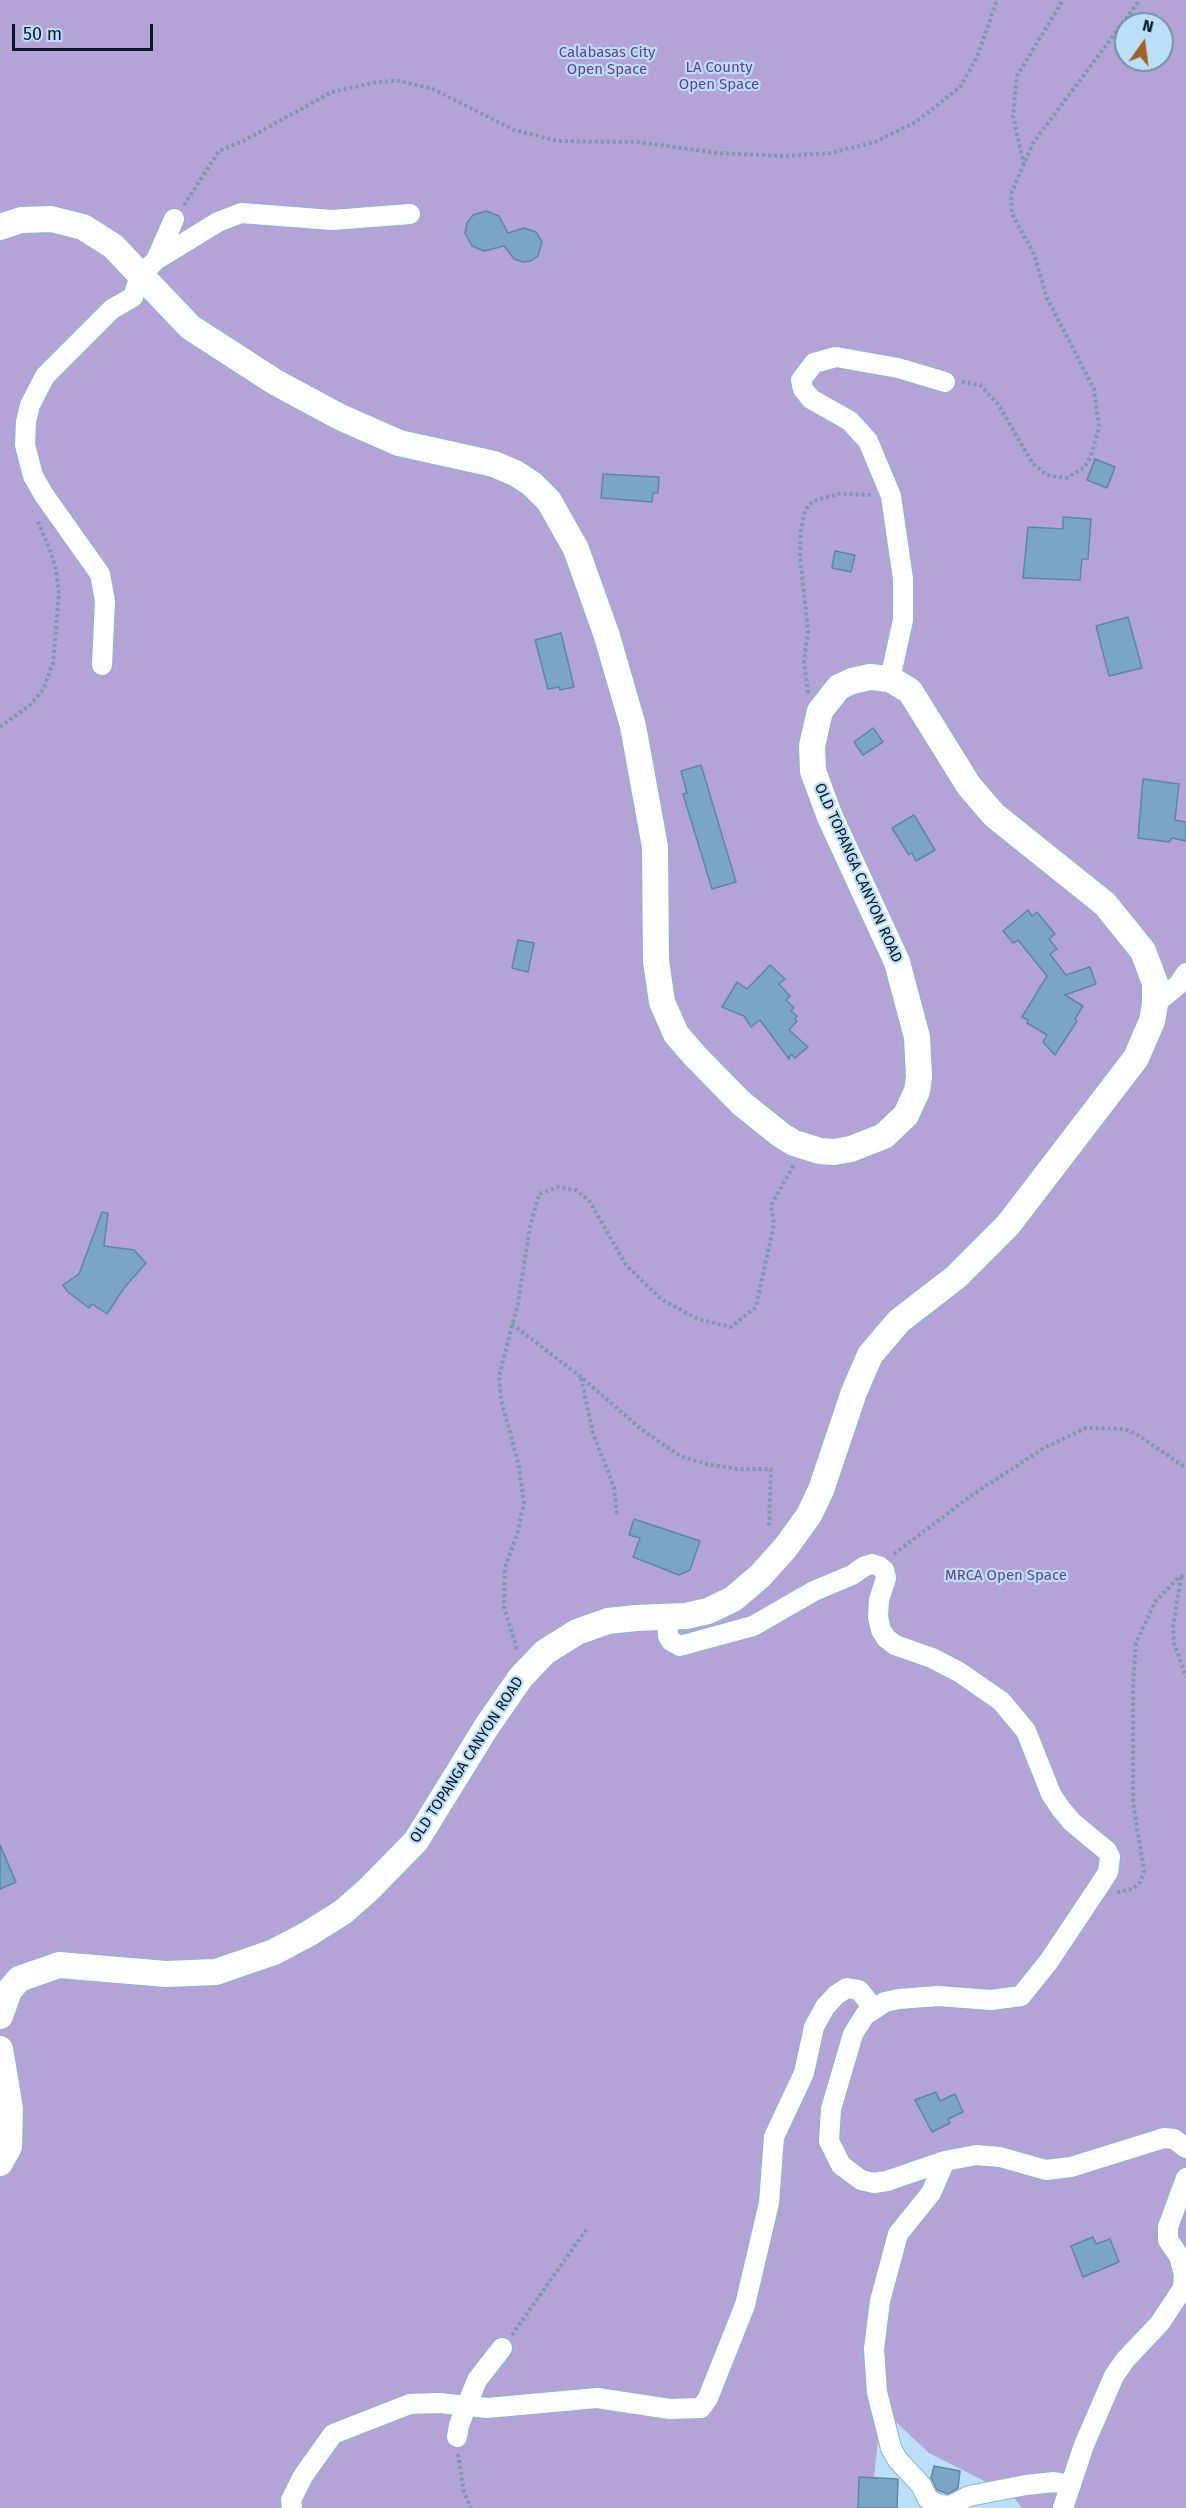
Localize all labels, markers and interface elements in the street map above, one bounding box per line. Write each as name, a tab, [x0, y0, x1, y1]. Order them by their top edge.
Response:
scale bar	[15, 12, 156, 50]
north arrow	[1114, 12, 1174, 72]
text: N	[1141, 15, 1155, 36]
text: 50 m	[23, 23, 62, 45]
park label: Calabasas City Open Space	[559, 44, 655, 79]
park label: LA County Open Space	[679, 59, 759, 94]
street label: OLD TOPANGA CANYON ROAD	[810, 780, 906, 966]
park label: MRCA Open Space	[945, 1567, 1067, 1585]
street label: OLD TOPANGA CANYON ROAD	[406, 1673, 528, 1847]

